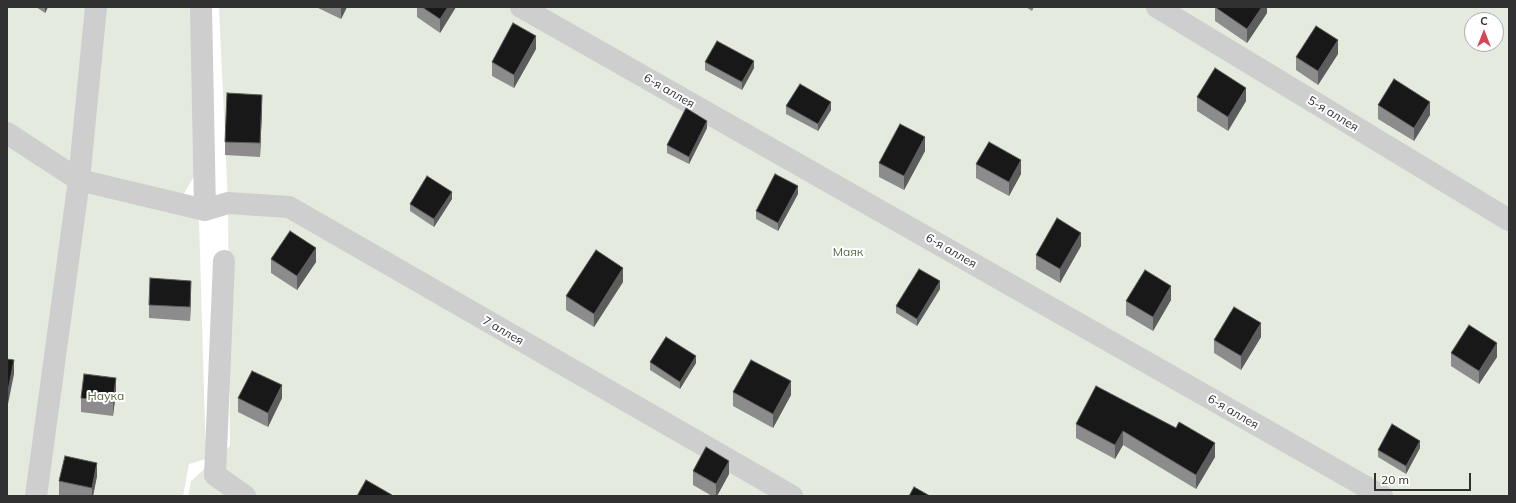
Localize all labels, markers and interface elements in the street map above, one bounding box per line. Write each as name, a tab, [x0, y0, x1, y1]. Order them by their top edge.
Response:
north arrow	[1464, 12, 1504, 52]
text: С	[1480, 14, 1488, 28]
street label: 6-я аллея	[641, 71, 697, 111]
street label: 5-я аллея	[1305, 93, 1361, 135]
street label: 6-я аллея	[923, 231, 979, 271]
park label: Маяк	[833, 245, 863, 259]
street label: 7 аллея	[480, 314, 526, 348]
park label: Наука	[88, 389, 124, 403]
street label: 6-я аллея	[1205, 392, 1261, 432]
scale bar	[1376, 465, 1473, 491]
text: 20 m	[1381, 472, 1409, 487]

